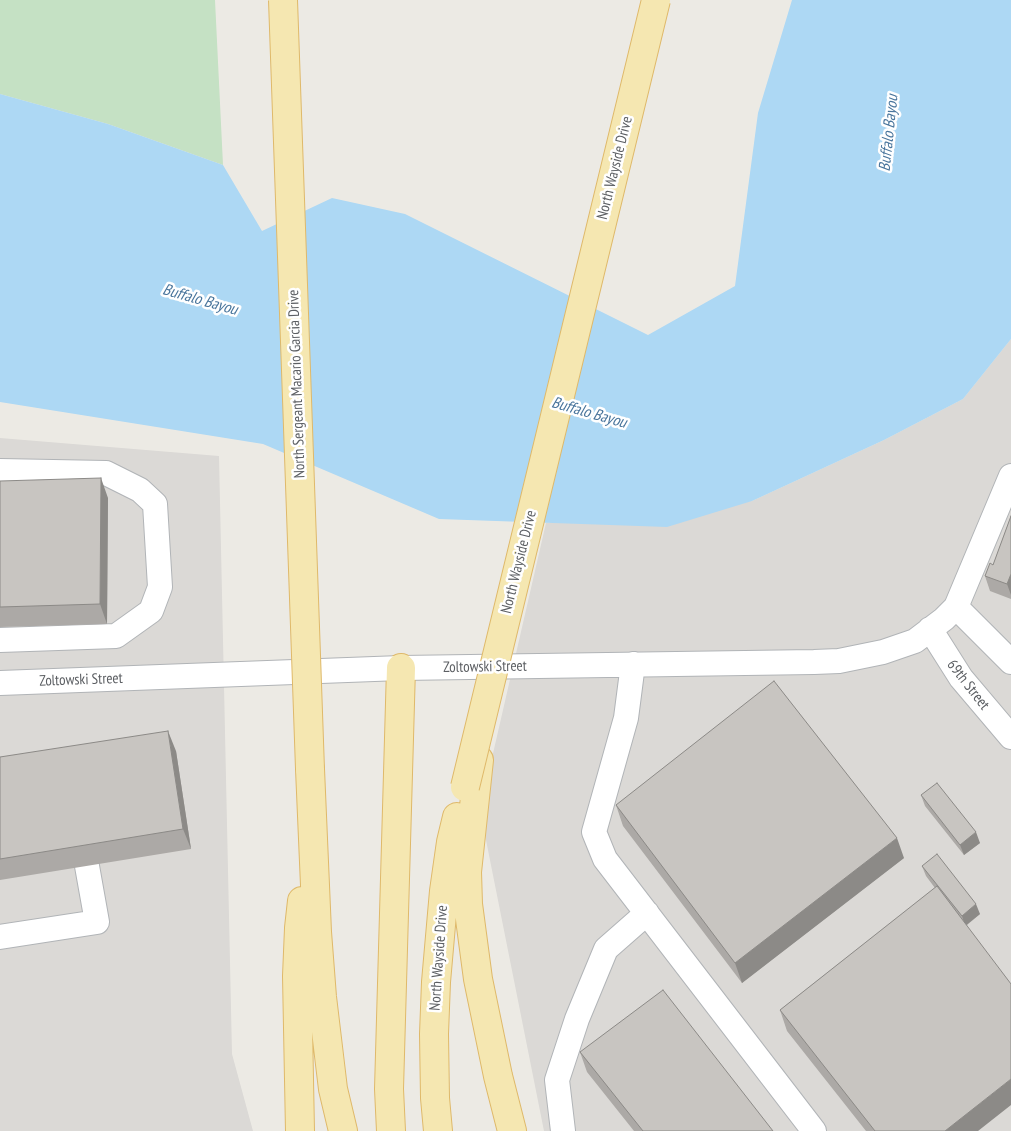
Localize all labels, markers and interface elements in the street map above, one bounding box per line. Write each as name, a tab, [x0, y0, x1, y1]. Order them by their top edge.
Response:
water label: Buffalo Bayou	[875, 94, 903, 172]
street label: North Wayside Drive	[593, 115, 637, 221]
water label: Buffalo Bayou	[160, 280, 240, 320]
street label: North Sergeant Macario Garcia Drive	[285, 289, 309, 479]
water label: Buffalo Bayou	[549, 393, 629, 433]
street label: North Wayside Drive	[497, 509, 541, 615]
street label: 69th Street	[943, 656, 993, 714]
street label: Zoltowski Street	[443, 657, 527, 677]
street label: Zoltowski Street	[39, 670, 123, 690]
street label: North Wayside Drive	[426, 905, 452, 1011]

